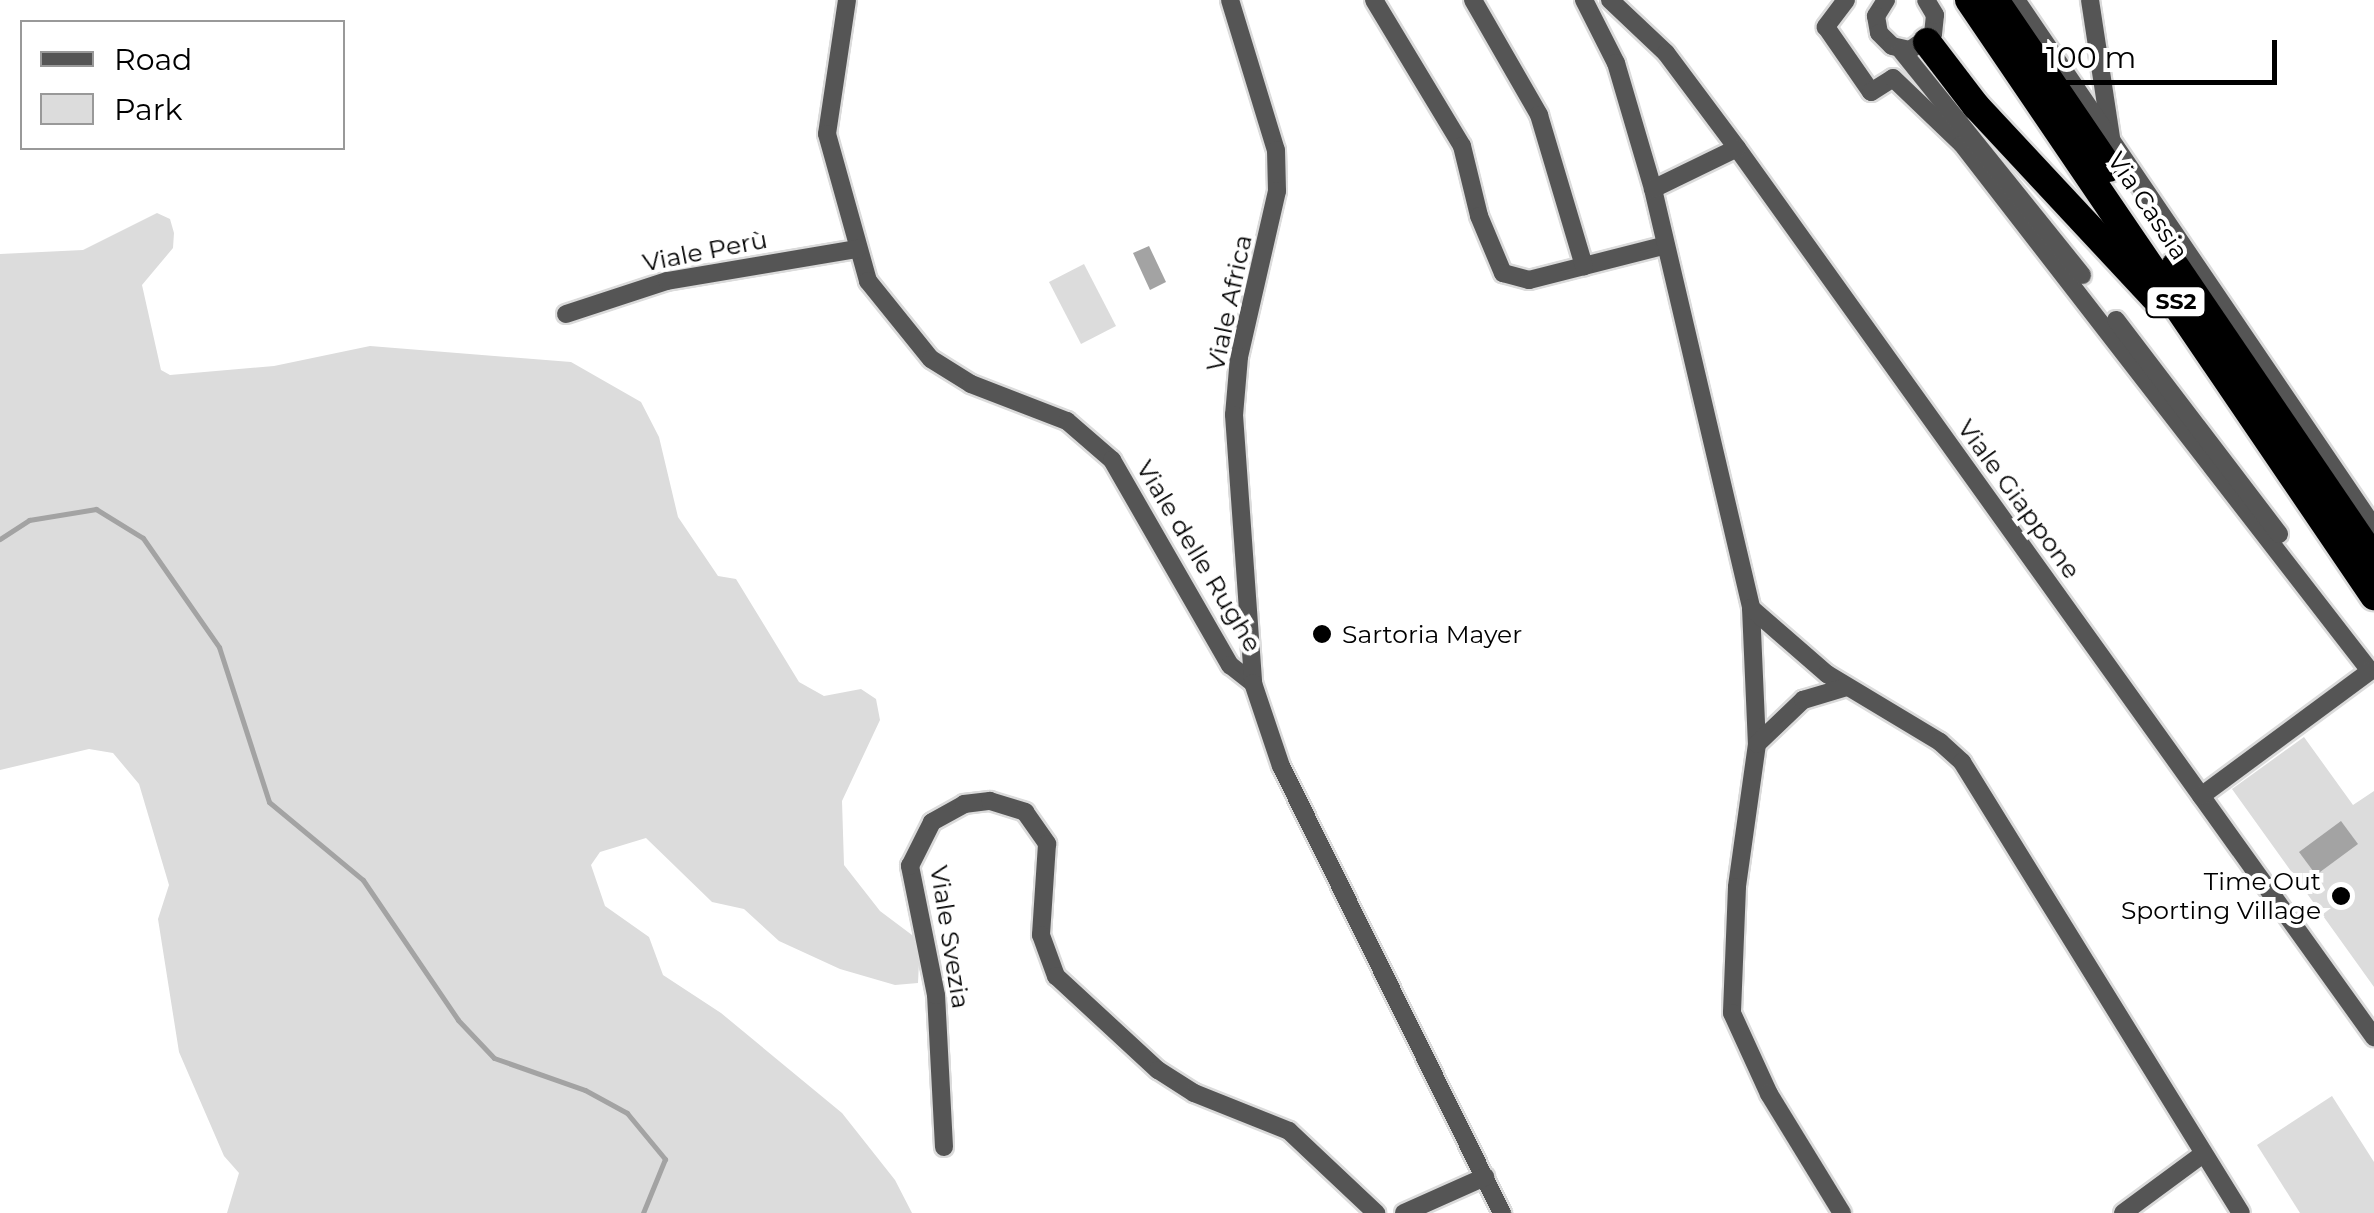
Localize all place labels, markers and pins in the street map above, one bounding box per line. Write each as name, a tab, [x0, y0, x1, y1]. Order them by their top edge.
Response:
place label: Sartoria Mayer	[1342, 619, 1522, 649]
marker: Sartoria Mayer	[1311, 623, 1333, 645]
place label: Time Out Sporting Village	[2121, 867, 2321, 926]
marker: Time Out Sporting Village	[2330, 885, 2352, 907]

